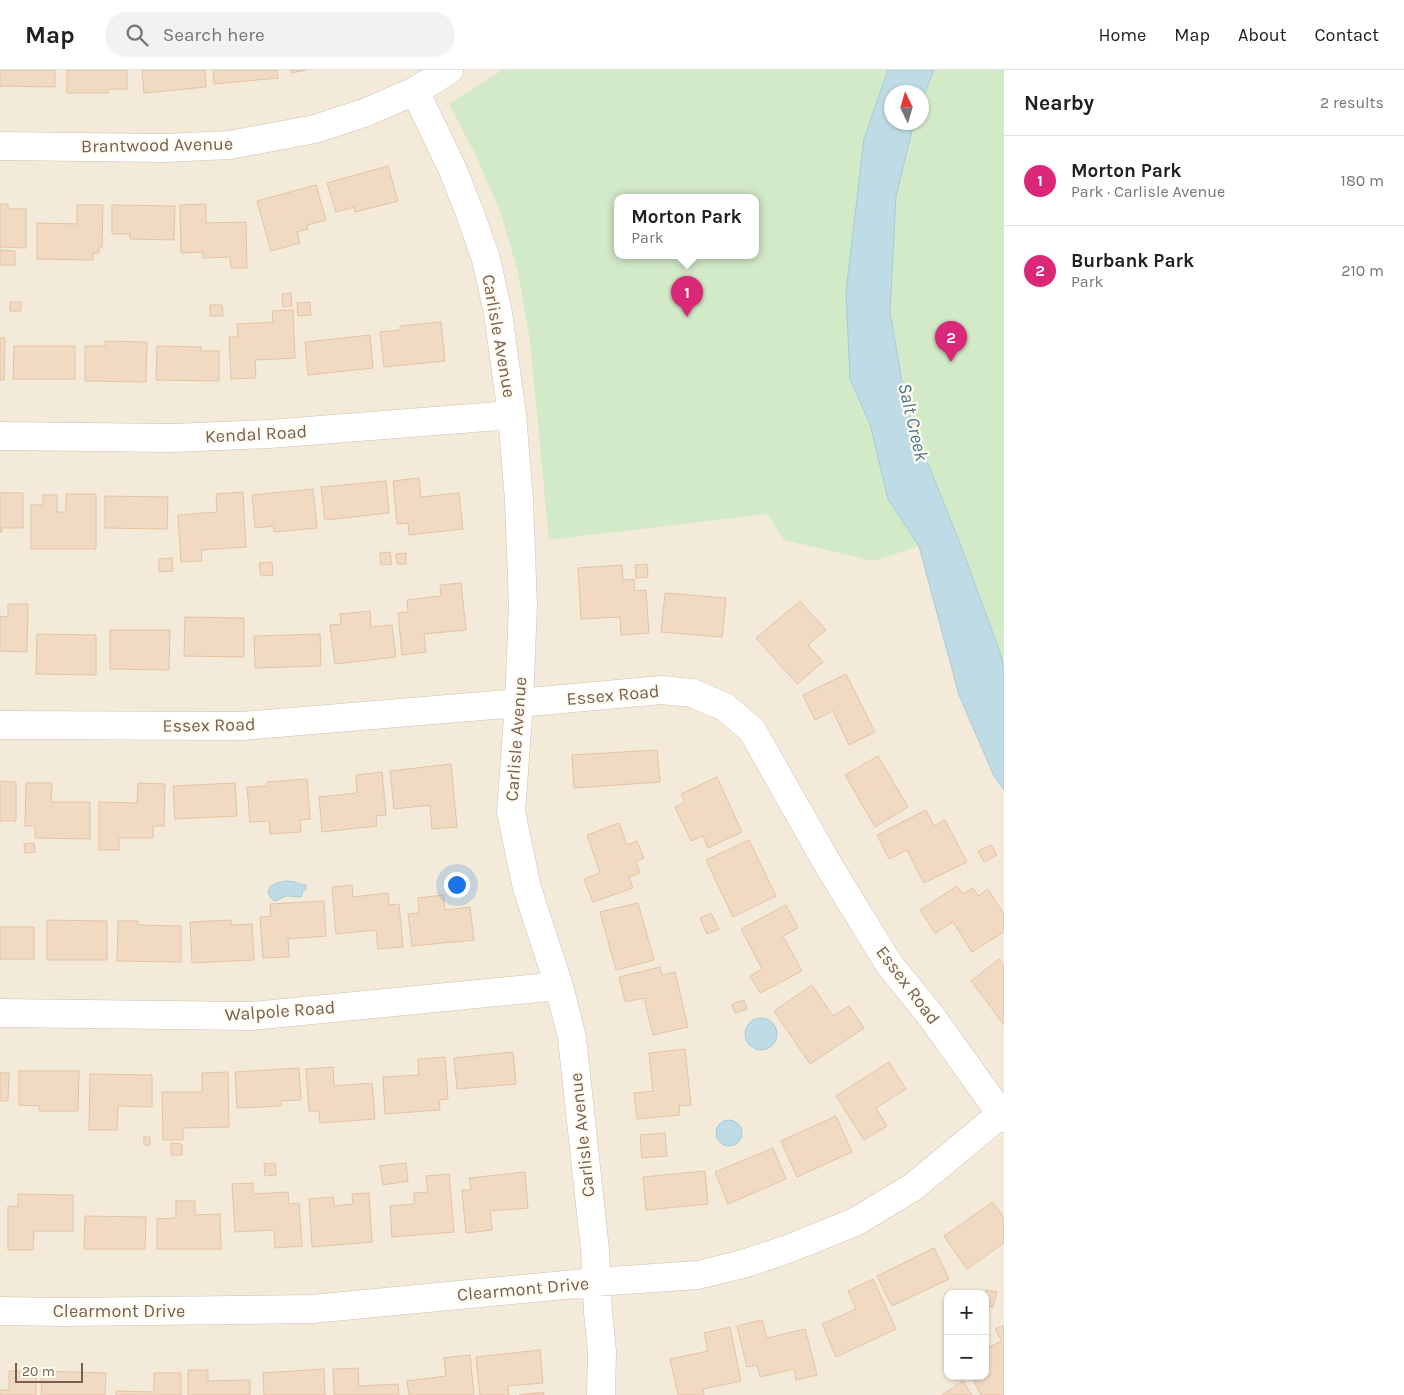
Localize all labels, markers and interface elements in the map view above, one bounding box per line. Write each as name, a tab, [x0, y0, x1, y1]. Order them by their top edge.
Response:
search box	[105, 12, 455, 57]
text: Map	[25, 21, 75, 49]
icon: search	[123, 21, 151, 49]
text: Search here	[163, 24, 265, 46]
text: Home	[1098, 24, 1146, 46]
text: Map	[1174, 24, 1210, 46]
text: About	[1238, 24, 1287, 46]
text: Contact	[1315, 24, 1379, 46]
north arrow	[884, 85, 929, 130]
text: Nearby	[1024, 91, 1094, 115]
text: 2 results	[1320, 93, 1384, 112]
street label: Brantwood Avenue	[81, 133, 233, 157]
text: Morton Park	[1071, 160, 1182, 182]
text: 1	[1037, 171, 1043, 190]
text: 180 m	[1341, 171, 1384, 190]
text: Park · Carlisle Avenue	[1071, 182, 1225, 201]
popup	[614, 194, 759, 259]
text: Morton Park	[631, 206, 742, 228]
text: Park	[631, 228, 664, 247]
text: Burbank Park	[1071, 250, 1194, 272]
text: 2	[1035, 261, 1045, 280]
text: 210 m	[1341, 261, 1384, 280]
street label: Carlisle Avenue	[477, 272, 521, 400]
text: Park	[1071, 272, 1103, 291]
pin: 1	[671, 276, 703, 317]
pin: 2	[935, 321, 967, 362]
water label: Salt Creek	[893, 381, 933, 464]
street label: Kendal Road	[204, 420, 308, 448]
street label: Carlisle Avenue	[501, 676, 531, 802]
street label: Essex Road	[566, 680, 660, 710]
street label: Essex Road	[162, 713, 256, 737]
your location	[444, 872, 470, 898]
street label: Essex Road	[871, 941, 945, 1029]
street label: Walpole Road	[224, 996, 336, 1026]
street label: Carlisle Avenue	[565, 1072, 599, 1198]
street label: Clearmont Drive	[456, 1272, 590, 1306]
map controls	[944, 1290, 989, 1380]
button: +	[944, 1290, 989, 1335]
street label: Clearmont Drive	[53, 1300, 185, 1322]
button: −	[944, 1335, 989, 1380]
scale bar	[15, 1360, 82, 1383]
text: 20 m	[22, 1363, 55, 1380]

